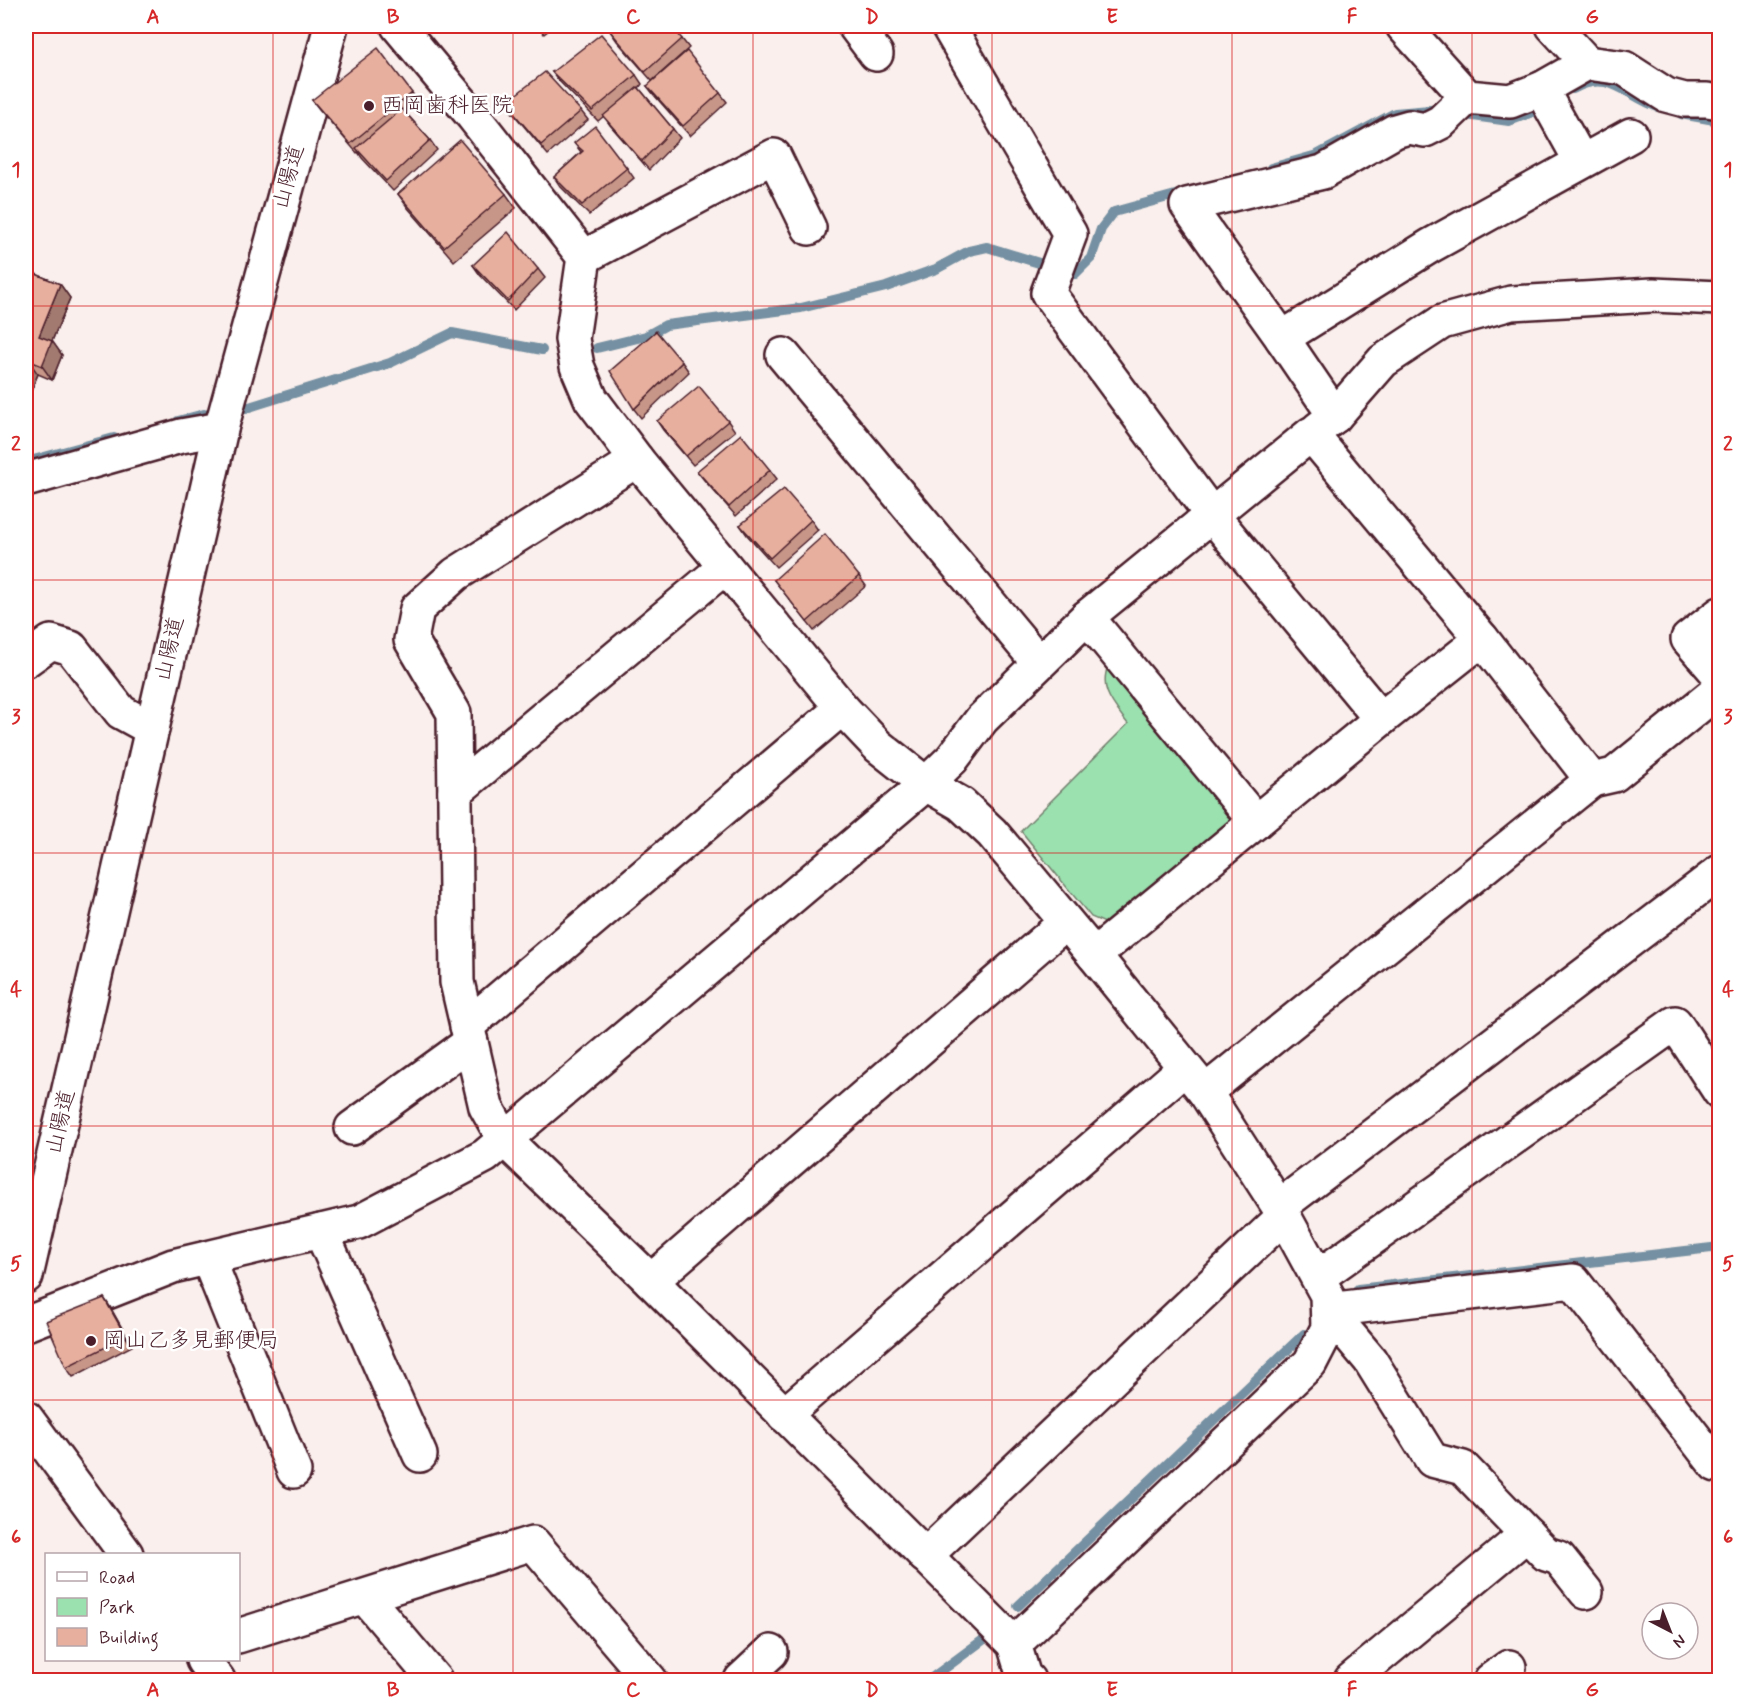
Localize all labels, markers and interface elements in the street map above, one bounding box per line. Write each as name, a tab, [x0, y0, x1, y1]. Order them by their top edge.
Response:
text: A	[146, 4, 160, 31]
text: B	[387, 4, 400, 31]
text: C	[626, 4, 641, 31]
text: D	[865, 4, 879, 31]
text: E	[1106, 4, 1118, 31]
text: F	[1347, 4, 1358, 31]
text: G	[1585, 4, 1599, 31]
place label: 西岡歯科医院	[381, 92, 513, 120]
marker: 西岡歯科医院	[362, 99, 376, 113]
street label: 山陽道	[267, 141, 311, 213]
text: 1	[12, 157, 20, 184]
text: 1	[1724, 157, 1732, 184]
text: 2	[11, 431, 21, 458]
text: 2	[1723, 431, 1733, 458]
street label: 山陽道	[149, 614, 191, 684]
text: 3	[11, 704, 21, 731]
text: 3	[1723, 704, 1733, 731]
text: 4	[10, 977, 22, 1004]
text: 4	[1722, 977, 1734, 1004]
street label: 山陽道	[40, 1087, 82, 1157]
text: 5	[10, 1251, 22, 1278]
text: 5	[1722, 1251, 1734, 1278]
place label: 岡山乙多見郵便局	[103, 1327, 279, 1355]
marker: 岡山乙多見郵便局	[84, 1334, 98, 1348]
text: 6	[11, 1524, 21, 1551]
text: 6	[1723, 1524, 1733, 1551]
legend	[45, 1553, 240, 1661]
text: Road	[99, 1566, 135, 1590]
text: Park	[99, 1596, 135, 1620]
north arrow	[1640, 1601, 1700, 1661]
text: Building	[99, 1626, 159, 1652]
text: N	[1668, 1630, 1690, 1652]
text: A	[146, 1677, 160, 1704]
text: B	[387, 1677, 400, 1704]
text: C	[626, 1677, 641, 1704]
text: D	[865, 1677, 879, 1704]
text: E	[1106, 1677, 1118, 1704]
text: F	[1347, 1677, 1358, 1704]
text: G	[1585, 1677, 1599, 1704]

